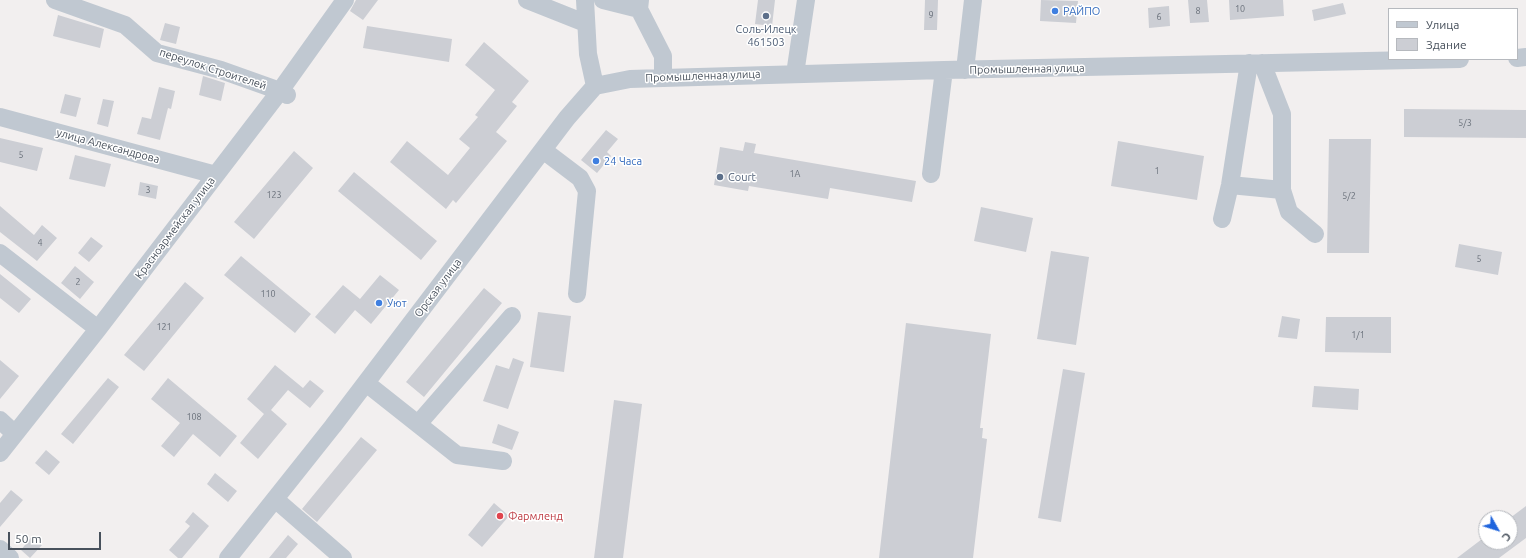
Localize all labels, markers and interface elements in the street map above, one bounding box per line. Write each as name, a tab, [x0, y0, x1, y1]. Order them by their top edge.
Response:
place label: РАЙПО	[1063, 4, 1100, 18]
house number: 10	[1235, 4, 1245, 14]
marker: РАЙПО	[1050, 6, 1060, 16]
house number: 8	[1195, 6, 1201, 16]
legend	[1388, 8, 1518, 60]
house number: 9	[928, 10, 934, 20]
marker: Соль-Илецк 461503	[761, 11, 771, 21]
house number: 6	[1156, 12, 1162, 22]
text: Улица	[1426, 18, 1459, 31]
place label: Соль-Илецк 461503	[736, 22, 796, 48]
text: Здание	[1426, 38, 1467, 51]
street label: переулок Строителей	[158, 45, 268, 93]
street label: Промышленная улица	[969, 61, 1085, 77]
street label: Промышленная улица	[645, 67, 761, 85]
house number: 5/3	[1458, 118, 1472, 128]
street label: улица Александрова	[55, 126, 161, 166]
house number: 5	[18, 150, 24, 160]
place label: 24 Часа	[604, 154, 642, 168]
marker: 24 Часа	[591, 156, 601, 166]
house number: 1	[1154, 166, 1160, 176]
house number: 1А	[790, 169, 800, 179]
place label: Court	[728, 170, 756, 184]
marker: Court	[715, 172, 725, 182]
street label: Красноармейская улица	[132, 174, 218, 282]
house number: 3	[145, 185, 151, 195]
house number: 123	[266, 190, 282, 200]
house number: 5/2	[1342, 191, 1356, 201]
house number: 4	[37, 238, 43, 248]
house number: 5	[1476, 254, 1482, 264]
street label: Орская улица	[412, 256, 464, 320]
house number: 2	[75, 277, 81, 287]
house number: 110	[260, 289, 276, 299]
place label: Уют	[387, 296, 407, 310]
marker: Уют	[374, 298, 384, 308]
house number: 121	[156, 322, 172, 332]
house number: 1/1	[1351, 330, 1365, 340]
house number: 108	[186, 412, 202, 422]
place label: Фармленд	[508, 509, 563, 523]
north arrow	[1478, 510, 1518, 550]
marker: Фармленд	[495, 511, 505, 521]
scale bar	[10, 524, 103, 550]
text: С	[1500, 530, 1513, 543]
text: 50 m	[15, 532, 42, 545]

